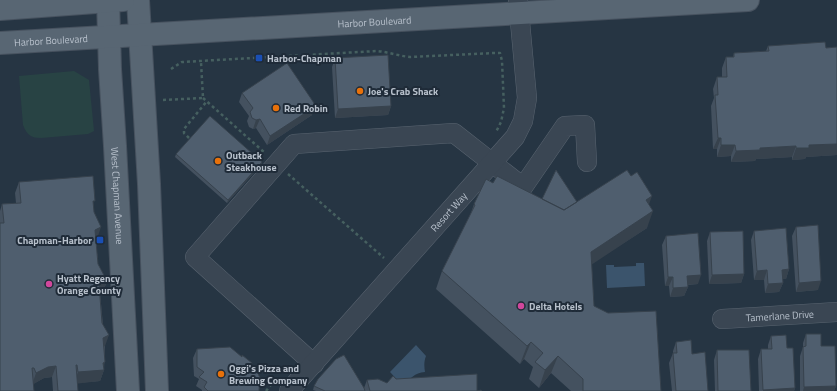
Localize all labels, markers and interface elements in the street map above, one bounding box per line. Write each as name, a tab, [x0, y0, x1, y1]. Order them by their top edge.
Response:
street label: Harbor Boulevard	[337, 12, 412, 32]
street label: Harbor Boulevard	[14, 31, 88, 50]
place label: Harbor-Chapman	[267, 51, 341, 66]
marker: Harbor-Chapman	[254, 53, 264, 63]
place label: Joe's Crab Shack	[368, 84, 439, 99]
marker: Joe's Crab Shack	[355, 86, 365, 96]
place label: Red Robin	[284, 101, 328, 116]
marker: Red Robin	[271, 103, 281, 113]
street label: West Chapman Avenue	[107, 147, 127, 245]
place label: Outback Steakhouse	[226, 148, 277, 175]
marker: Outback Steakhouse	[213, 156, 223, 166]
street label: Resort Way	[427, 189, 471, 235]
place label: Chapman-Harbor	[17, 233, 92, 248]
marker: Chapman-Harbor	[95, 235, 105, 245]
place label: Hyatt Regency Orange County	[57, 271, 121, 298]
marker: Hyatt Regency Orange County	[44, 279, 54, 289]
place label: Delta Hotels	[529, 299, 583, 314]
marker: Delta Hotels	[516, 301, 526, 311]
street label: Tamerlane Drive	[745, 306, 814, 326]
place label: Oggi's Pizza and Brewing Company	[229, 361, 307, 388]
marker: Oggi's Pizza and Brewing Company	[216, 369, 226, 379]

